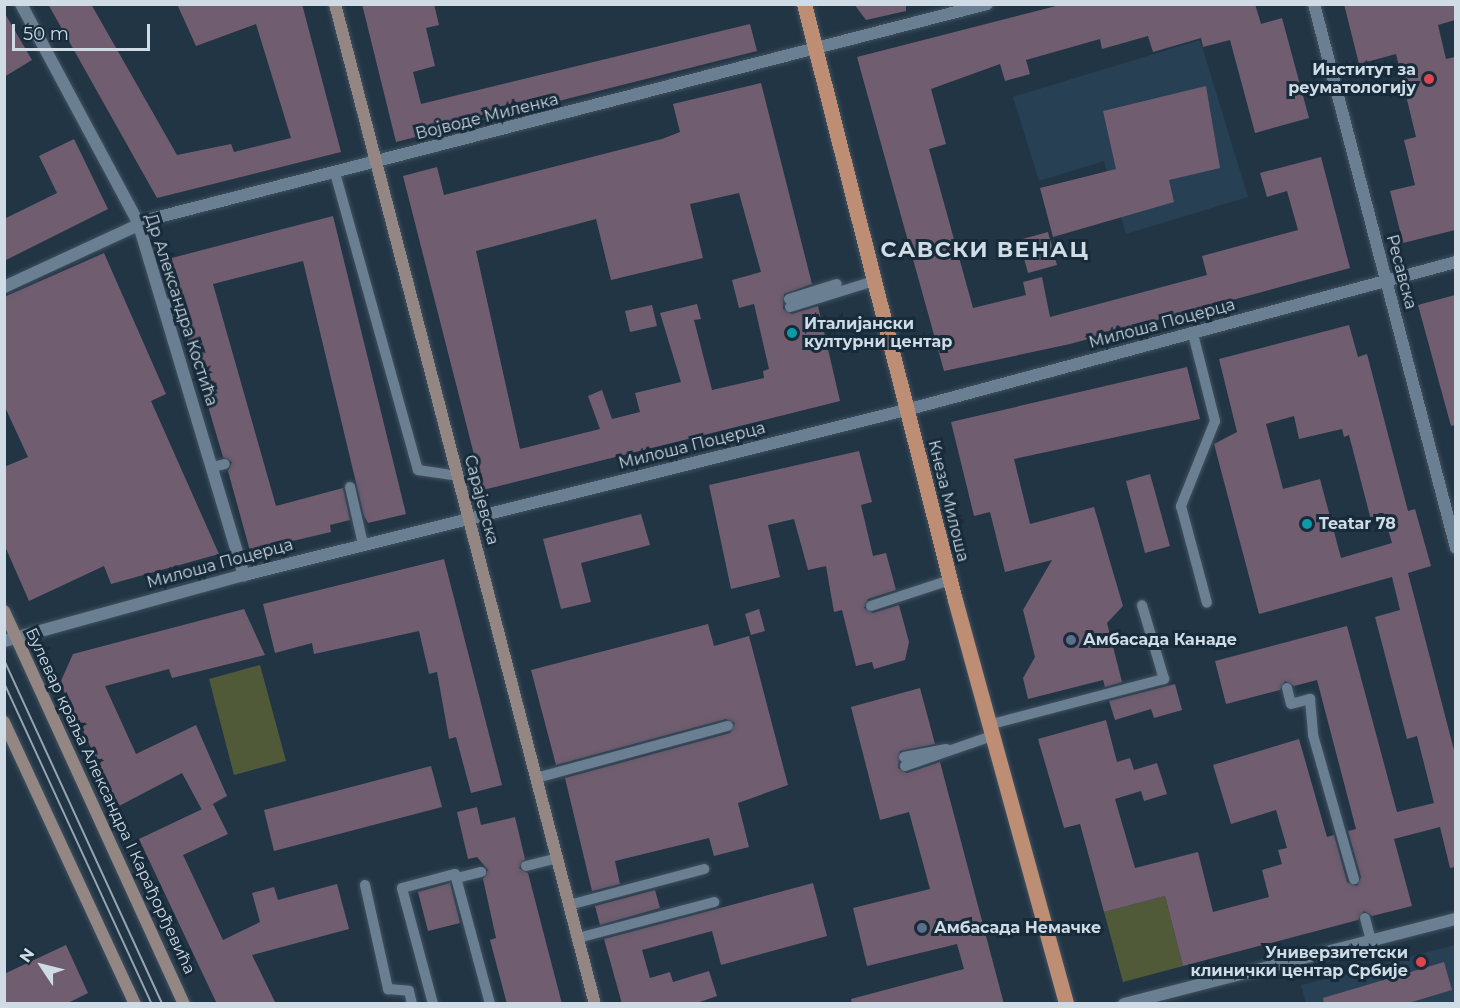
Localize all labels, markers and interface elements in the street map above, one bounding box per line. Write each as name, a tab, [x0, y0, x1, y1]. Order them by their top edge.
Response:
scale bar	[15, 12, 153, 50]
text: 50 m	[23, 23, 69, 45]
place label: Институт за реуматологију	[1288, 60, 1416, 98]
marker: Институт за реуматологију	[1420, 70, 1438, 88]
street label: Војводе Миленка	[414, 90, 560, 144]
street label: Др Александра Костића	[141, 211, 221, 409]
street label: Ресавска	[1382, 233, 1420, 311]
district label: САВСКИ ВЕНАЦ	[881, 237, 1089, 263]
street label: Милоша Поцерца	[1087, 295, 1237, 353]
place label: Италијански културни центар	[804, 314, 952, 352]
marker: Италијански културни центар	[785, 326, 799, 340]
street label: Милоша Поцерца	[617, 418, 767, 474]
street label: Кнеза Милоша	[924, 438, 972, 564]
street label: Сарајевска	[460, 453, 502, 547]
place label: Teatar 78	[1319, 514, 1396, 534]
marker: Teatar 78	[1300, 517, 1314, 531]
street label: Милоша Поцерца	[145, 535, 295, 593]
street label: Булевар краља Александра I Карађорђевића	[21, 625, 199, 977]
place label: Амбасада Канаде	[1083, 630, 1237, 650]
marker: Амбасада Канаде	[1064, 633, 1078, 647]
place label: Амбасада Немачке	[934, 918, 1101, 938]
marker: Амбасада Немачке	[915, 921, 929, 935]
north arrow	[12, 936, 72, 996]
place label: Универзитетски клинички центар Србије	[1190, 943, 1408, 981]
text: N	[15, 945, 38, 966]
marker: Универзитетски клинички центар Србије	[1412, 953, 1430, 971]

